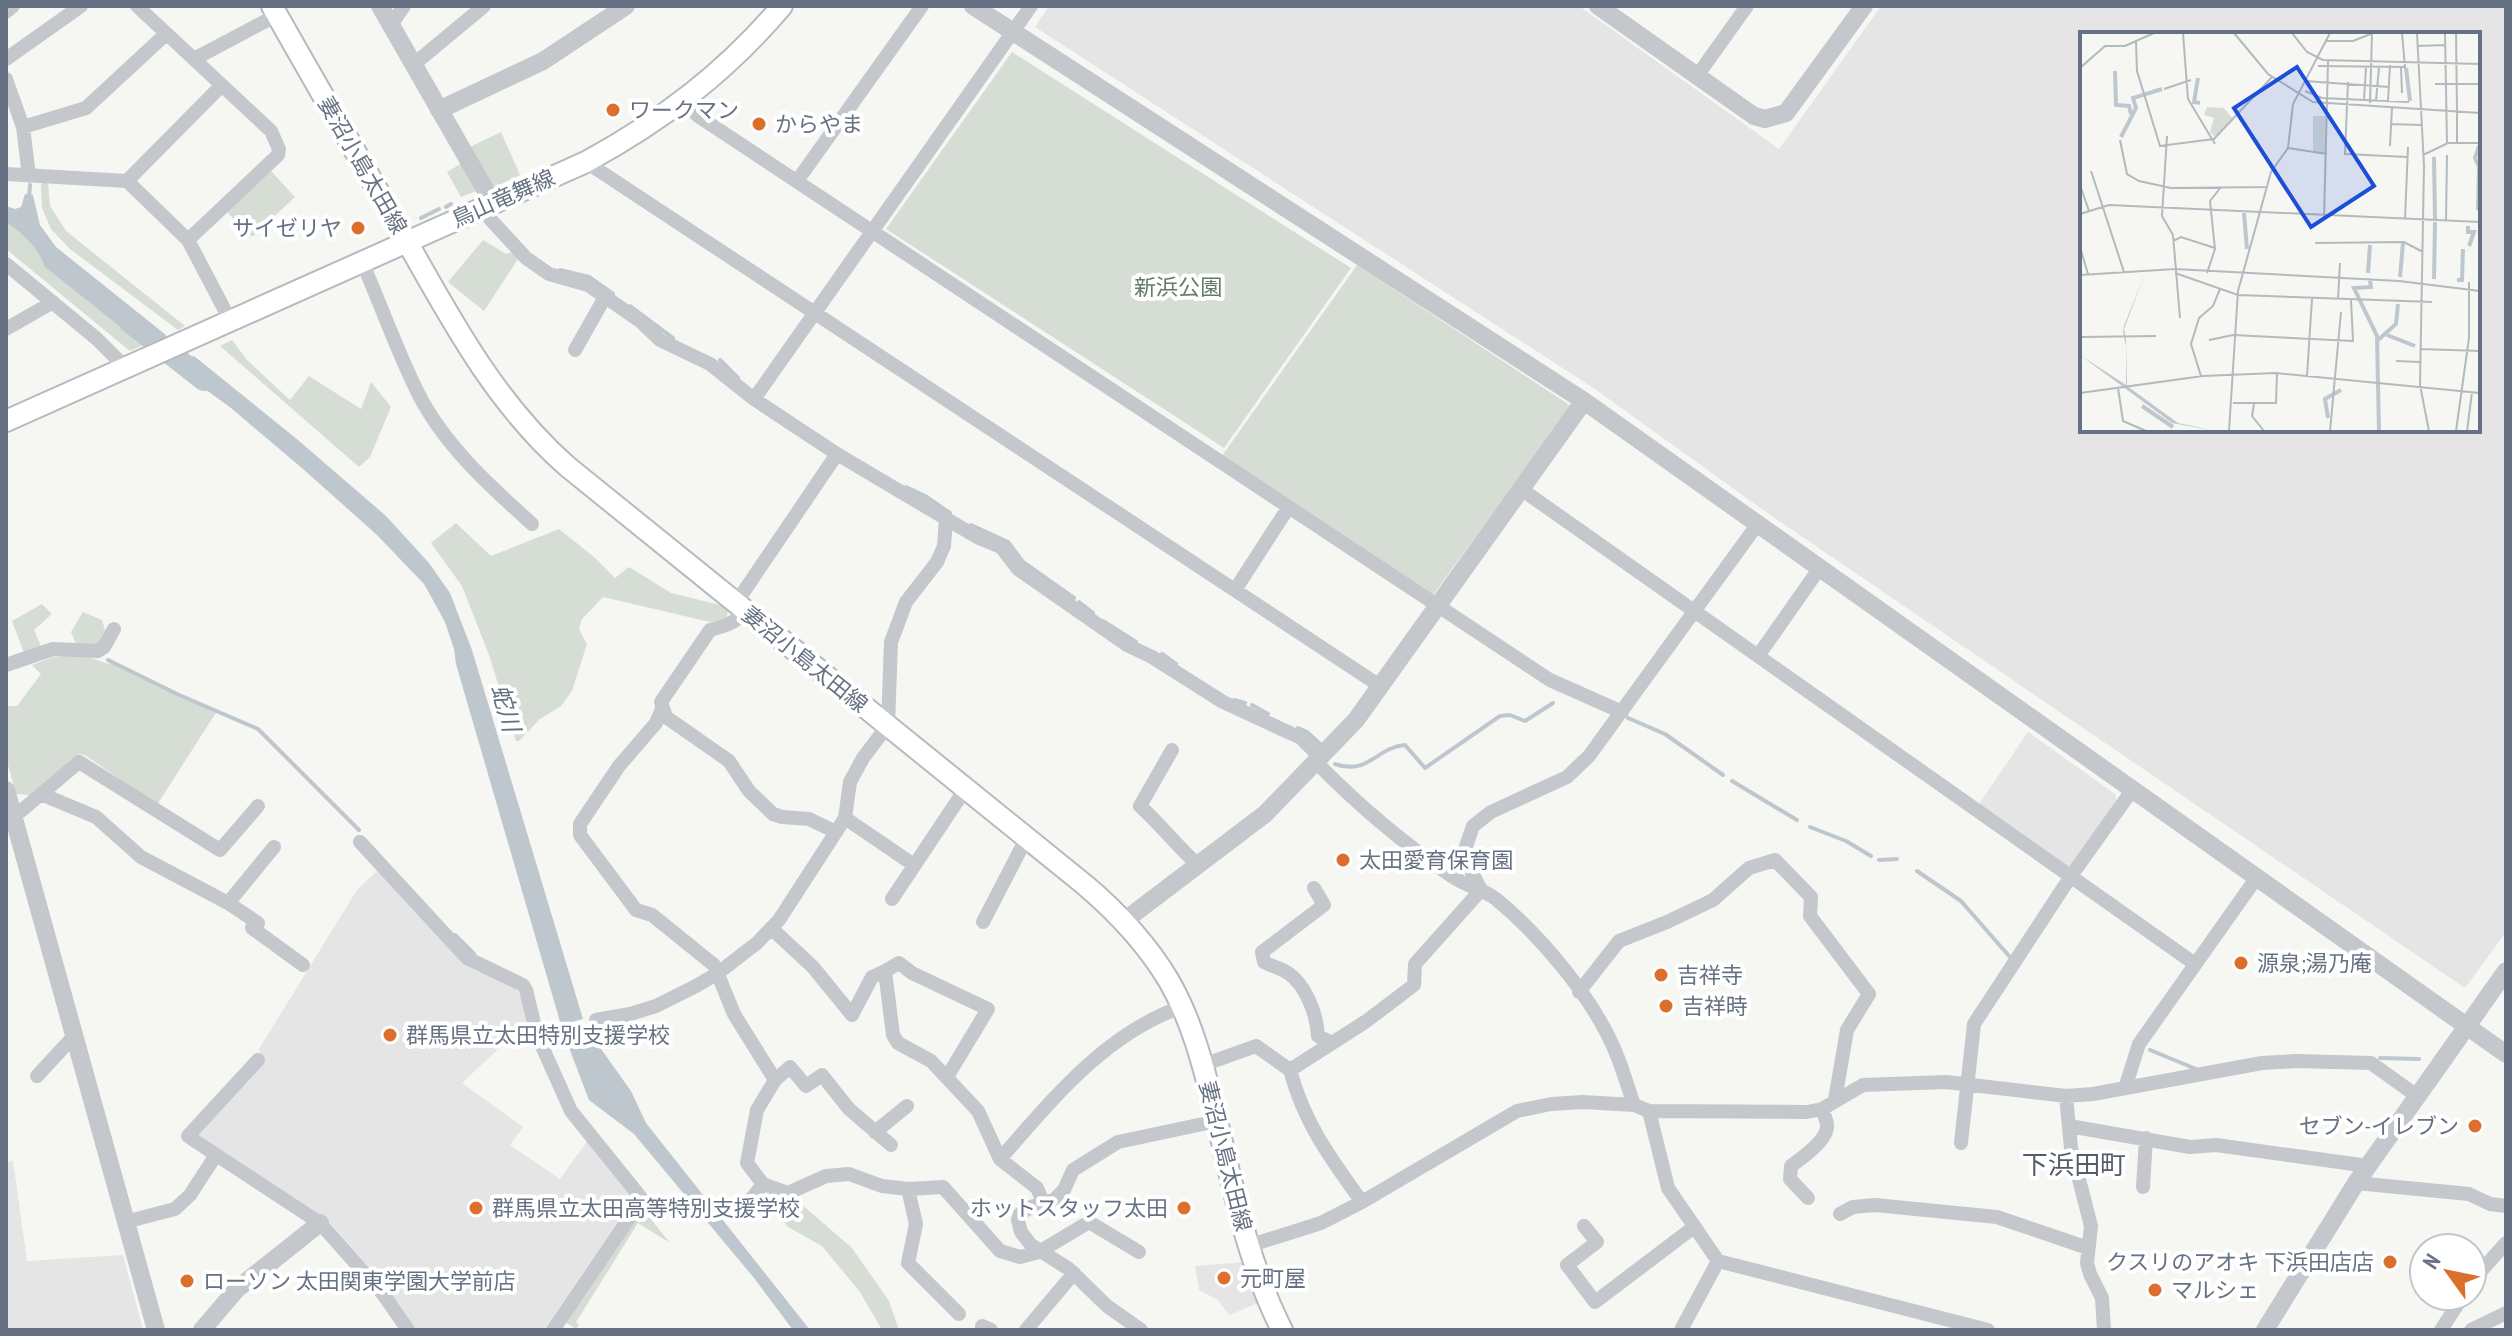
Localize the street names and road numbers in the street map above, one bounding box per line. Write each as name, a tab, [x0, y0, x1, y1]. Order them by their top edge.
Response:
street label: 妻沼小島太田線	[312, 91, 414, 239]
street label: 鳥山竜舞線	[447, 163, 559, 233]
street label: 妻沼小島太田線	[736, 600, 874, 718]
street label: 妻沼小島太田線	[1194, 1078, 1258, 1234]

